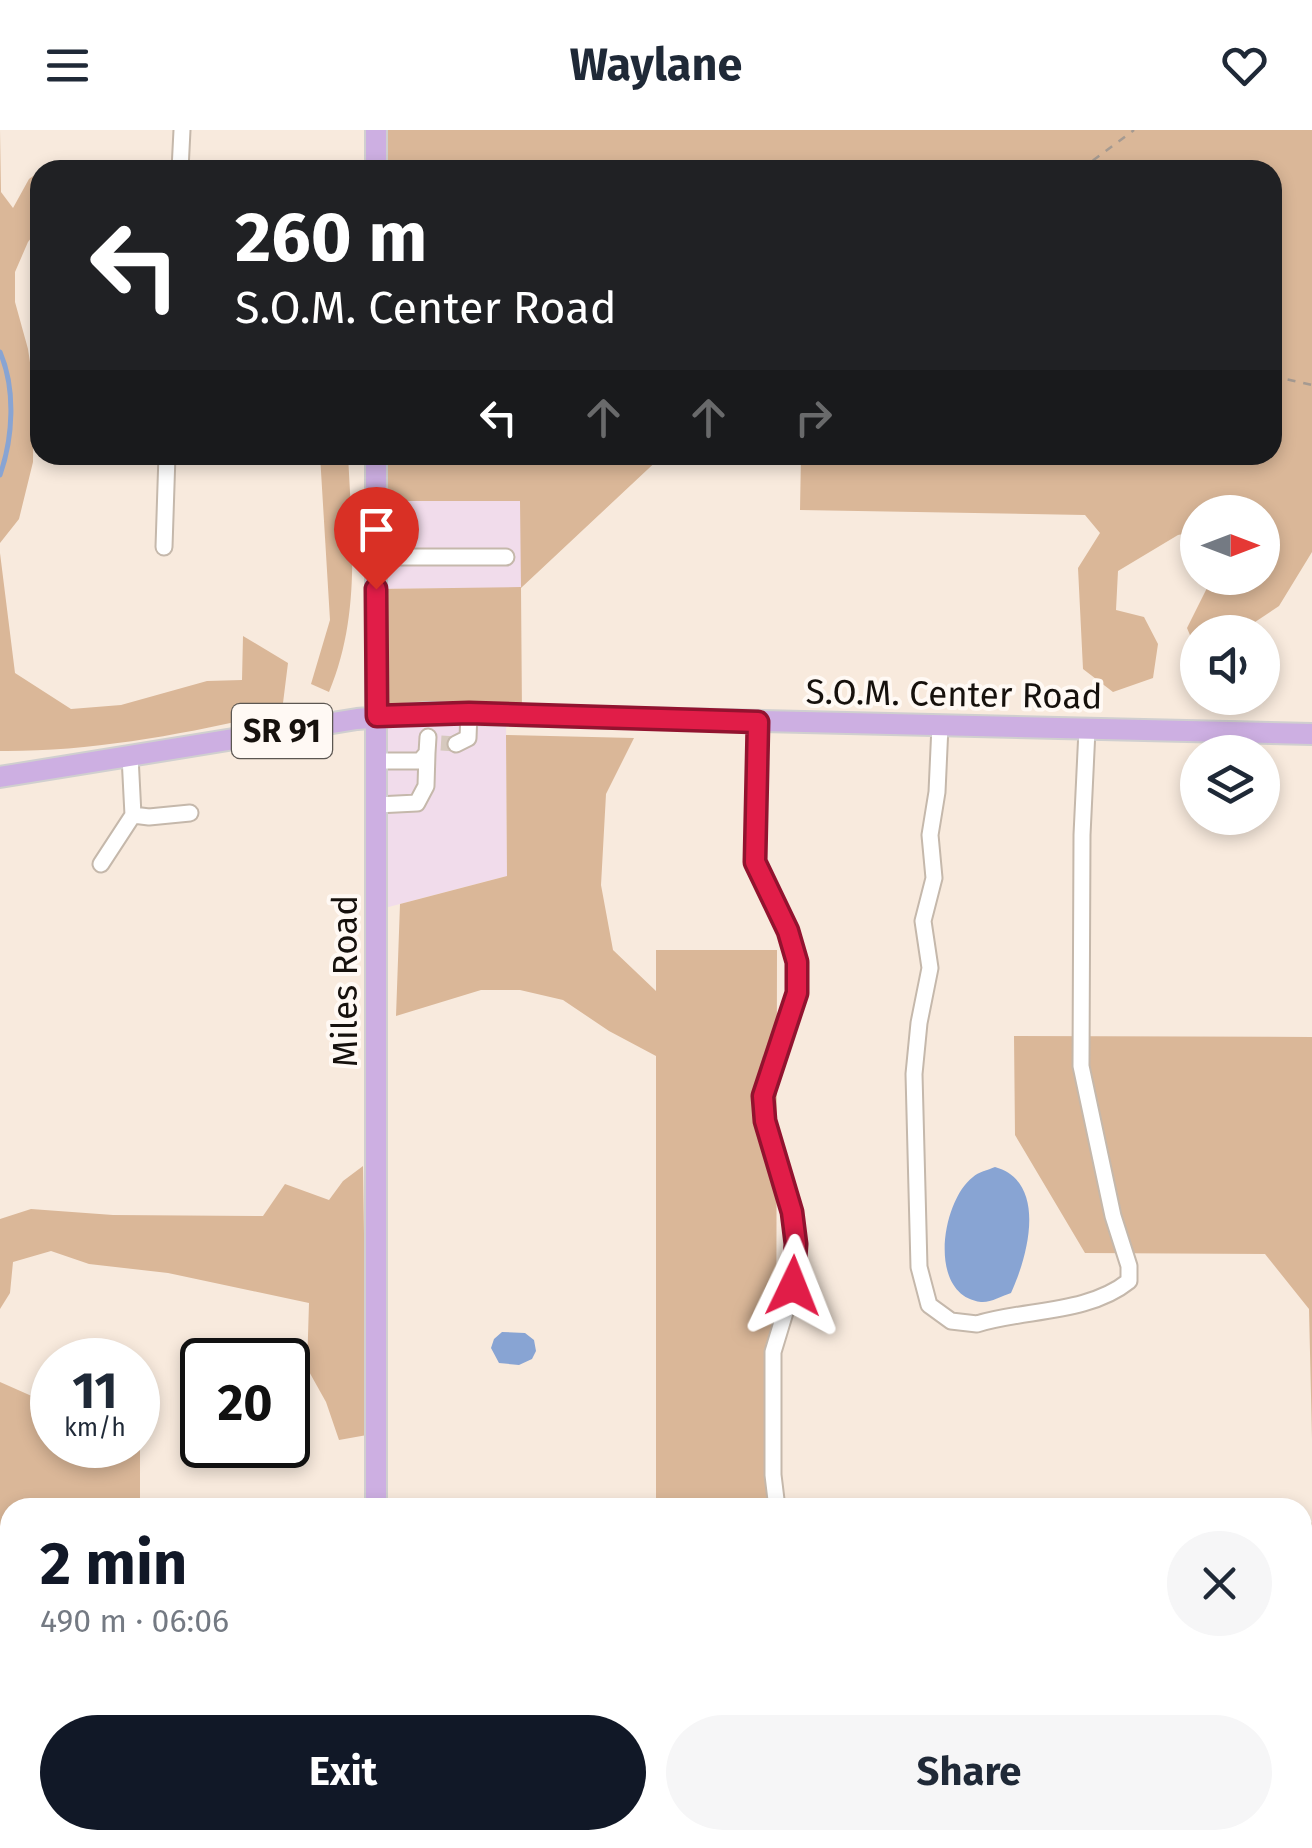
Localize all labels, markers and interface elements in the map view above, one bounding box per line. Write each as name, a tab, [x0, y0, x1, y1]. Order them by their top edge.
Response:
icon: menu	[40, 38, 95, 93]
text: Waylane	[570, 38, 742, 92]
icon: heart	[1217, 38, 1272, 93]
text: 260 m	[235, 196, 427, 280]
icon: left	[70, 200, 200, 330]
text: S.O.M. Center Road	[235, 281, 617, 335]
icon: left	[471, 390, 526, 445]
icon: ahead	[576, 390, 631, 445]
icon: ahead	[681, 390, 736, 445]
icon: right	[786, 390, 841, 445]
pin	[334, 487, 419, 590]
north arrow	[1180, 495, 1280, 595]
map controls	[1180, 495, 1280, 835]
icon: arrive	[349, 502, 404, 557]
button: sound	[1180, 615, 1280, 715]
street label: S.O.M. Center Road	[805, 670, 1103, 718]
road number: SR 91	[232, 704, 332, 758]
button: layers	[1180, 735, 1280, 835]
street label: Miles Road	[324, 895, 366, 1067]
position arrow	[741, 1234, 845, 1338]
speed limit sign: 20	[180, 1338, 310, 1468]
text: 11	[72, 1361, 118, 1421]
text: km/h	[64, 1413, 126, 1443]
text: 2 min	[40, 1528, 187, 1600]
button: close	[1167, 1531, 1272, 1636]
text: 490 m · 06:06	[40, 1602, 229, 1640]
button: Exit	[40, 1715, 646, 1830]
button: Share	[666, 1715, 1272, 1830]

